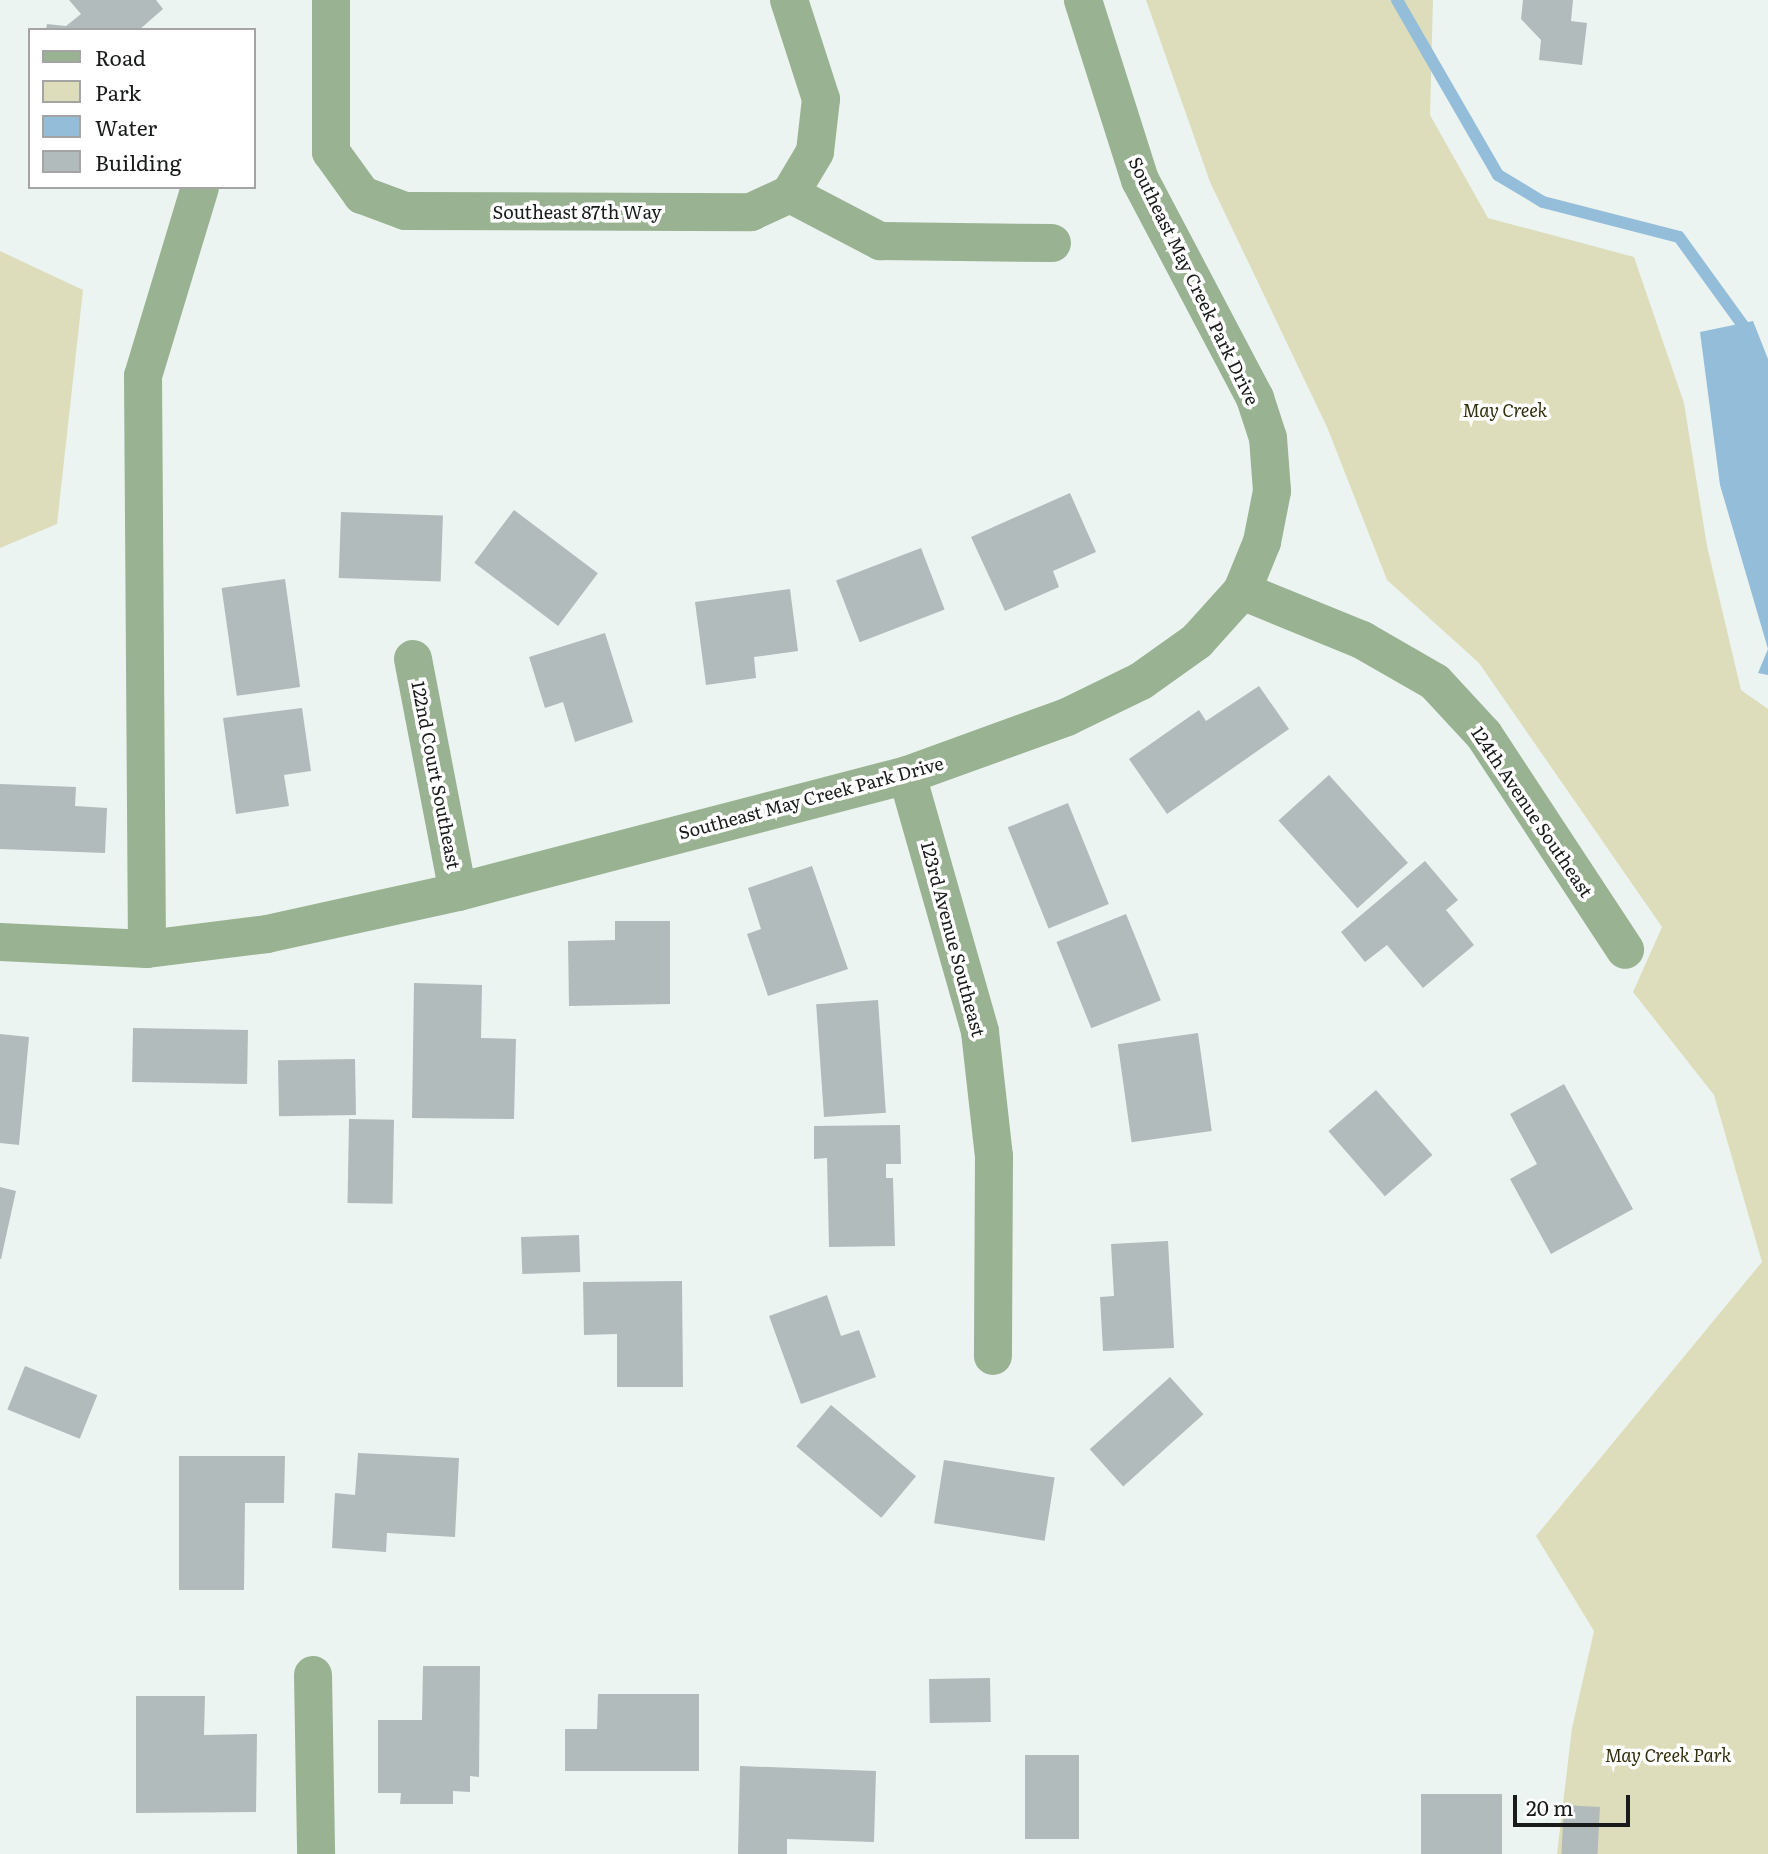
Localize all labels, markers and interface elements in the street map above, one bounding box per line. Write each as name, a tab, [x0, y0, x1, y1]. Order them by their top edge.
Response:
legend	[28, 28, 256, 189]
text: Road	[95, 41, 146, 72]
text: Park	[95, 76, 141, 107]
text: Water	[95, 111, 157, 142]
text: Building	[95, 146, 181, 177]
street label: Southeast May Creek Park Drive	[1124, 153, 1264, 409]
street label: Southeast 87th Way	[492, 201, 662, 223]
park label: May Creek	[1463, 399, 1547, 421]
street label: 122nd Court Southeast	[407, 679, 465, 871]
street label: 124th Avenue Southeast	[1467, 723, 1597, 901]
street label: Southeast May Creek Park Drive	[676, 752, 946, 844]
street label: 123rd Avenue Southeast	[917, 839, 989, 1039]
park label: May Creek Park	[1605, 1744, 1731, 1766]
scale bar	[1516, 1780, 1633, 1824]
text: 20 m	[1526, 1791, 1573, 1822]

